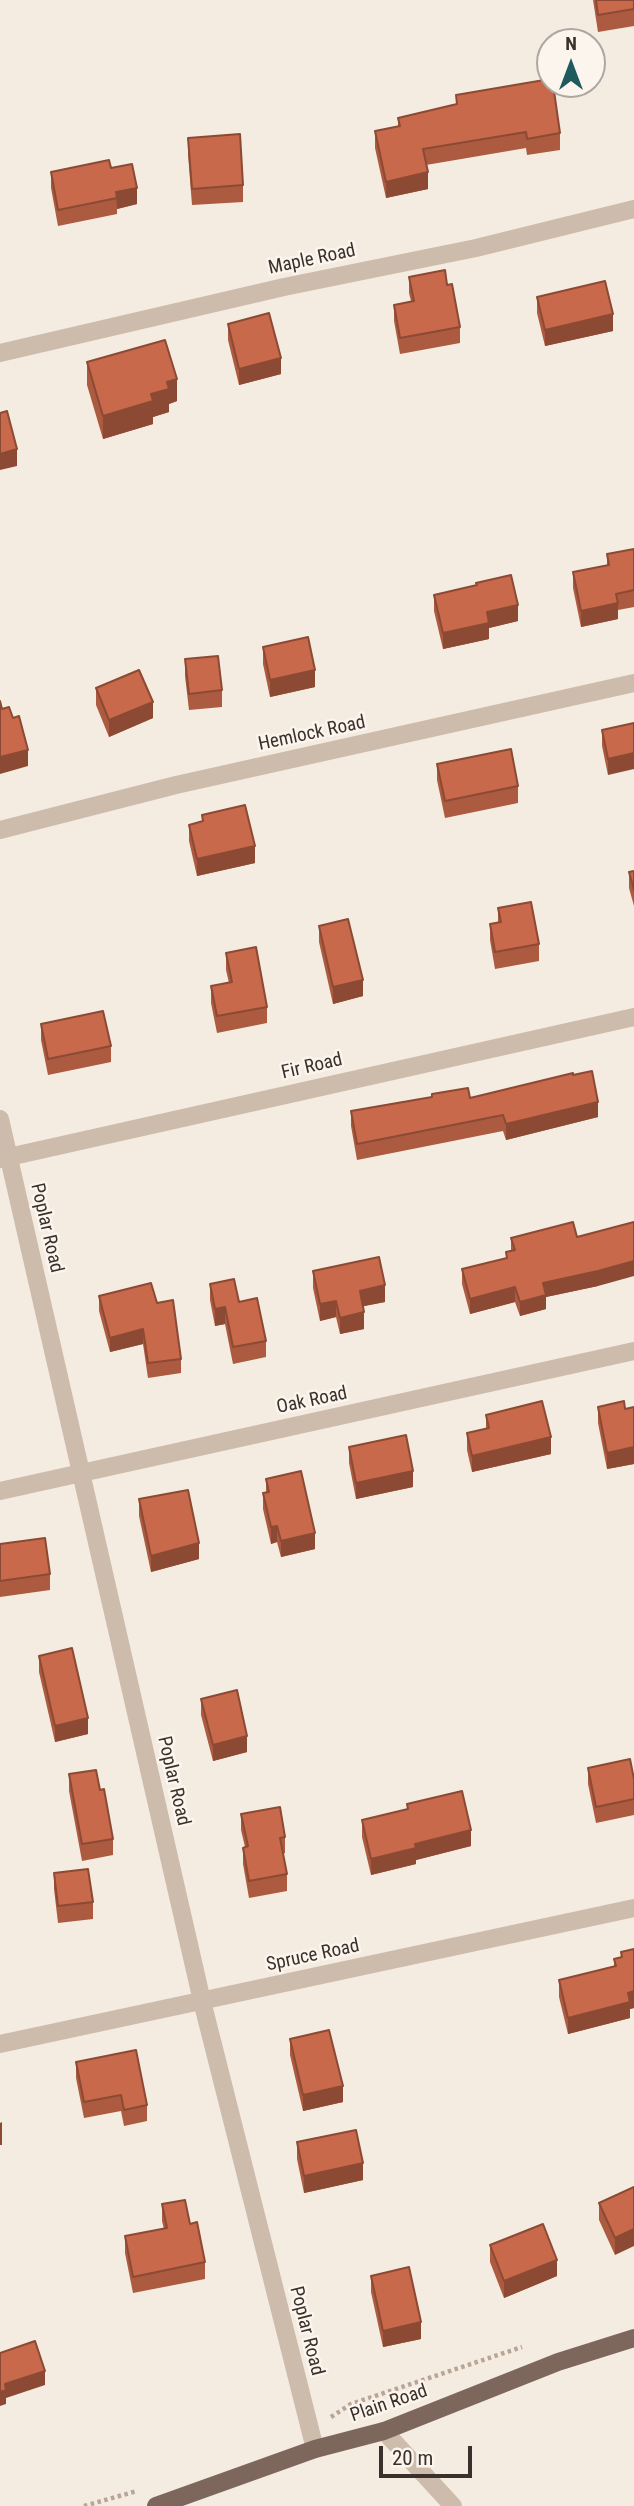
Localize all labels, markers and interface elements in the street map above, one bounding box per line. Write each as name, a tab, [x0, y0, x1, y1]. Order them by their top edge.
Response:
north arrow	[536, 28, 606, 98]
text: N	[565, 32, 577, 55]
street label: Maple Road	[266, 240, 358, 280]
street label: Hemlock Road	[256, 712, 368, 756]
street label: Fir Road	[279, 1049, 345, 1085]
street label: Poplar Road	[25, 1181, 67, 1275]
street label: Oak Road	[275, 1382, 349, 1420]
street label: Poplar Road	[152, 1734, 194, 1828]
street label: Spruce Road	[264, 1935, 362, 1977]
street label: Poplar Road	[284, 2284, 328, 2378]
street label: Plain Road	[347, 2380, 431, 2428]
scale bar	[382, 2432, 475, 2476]
text: 20 m	[392, 2446, 433, 2470]

